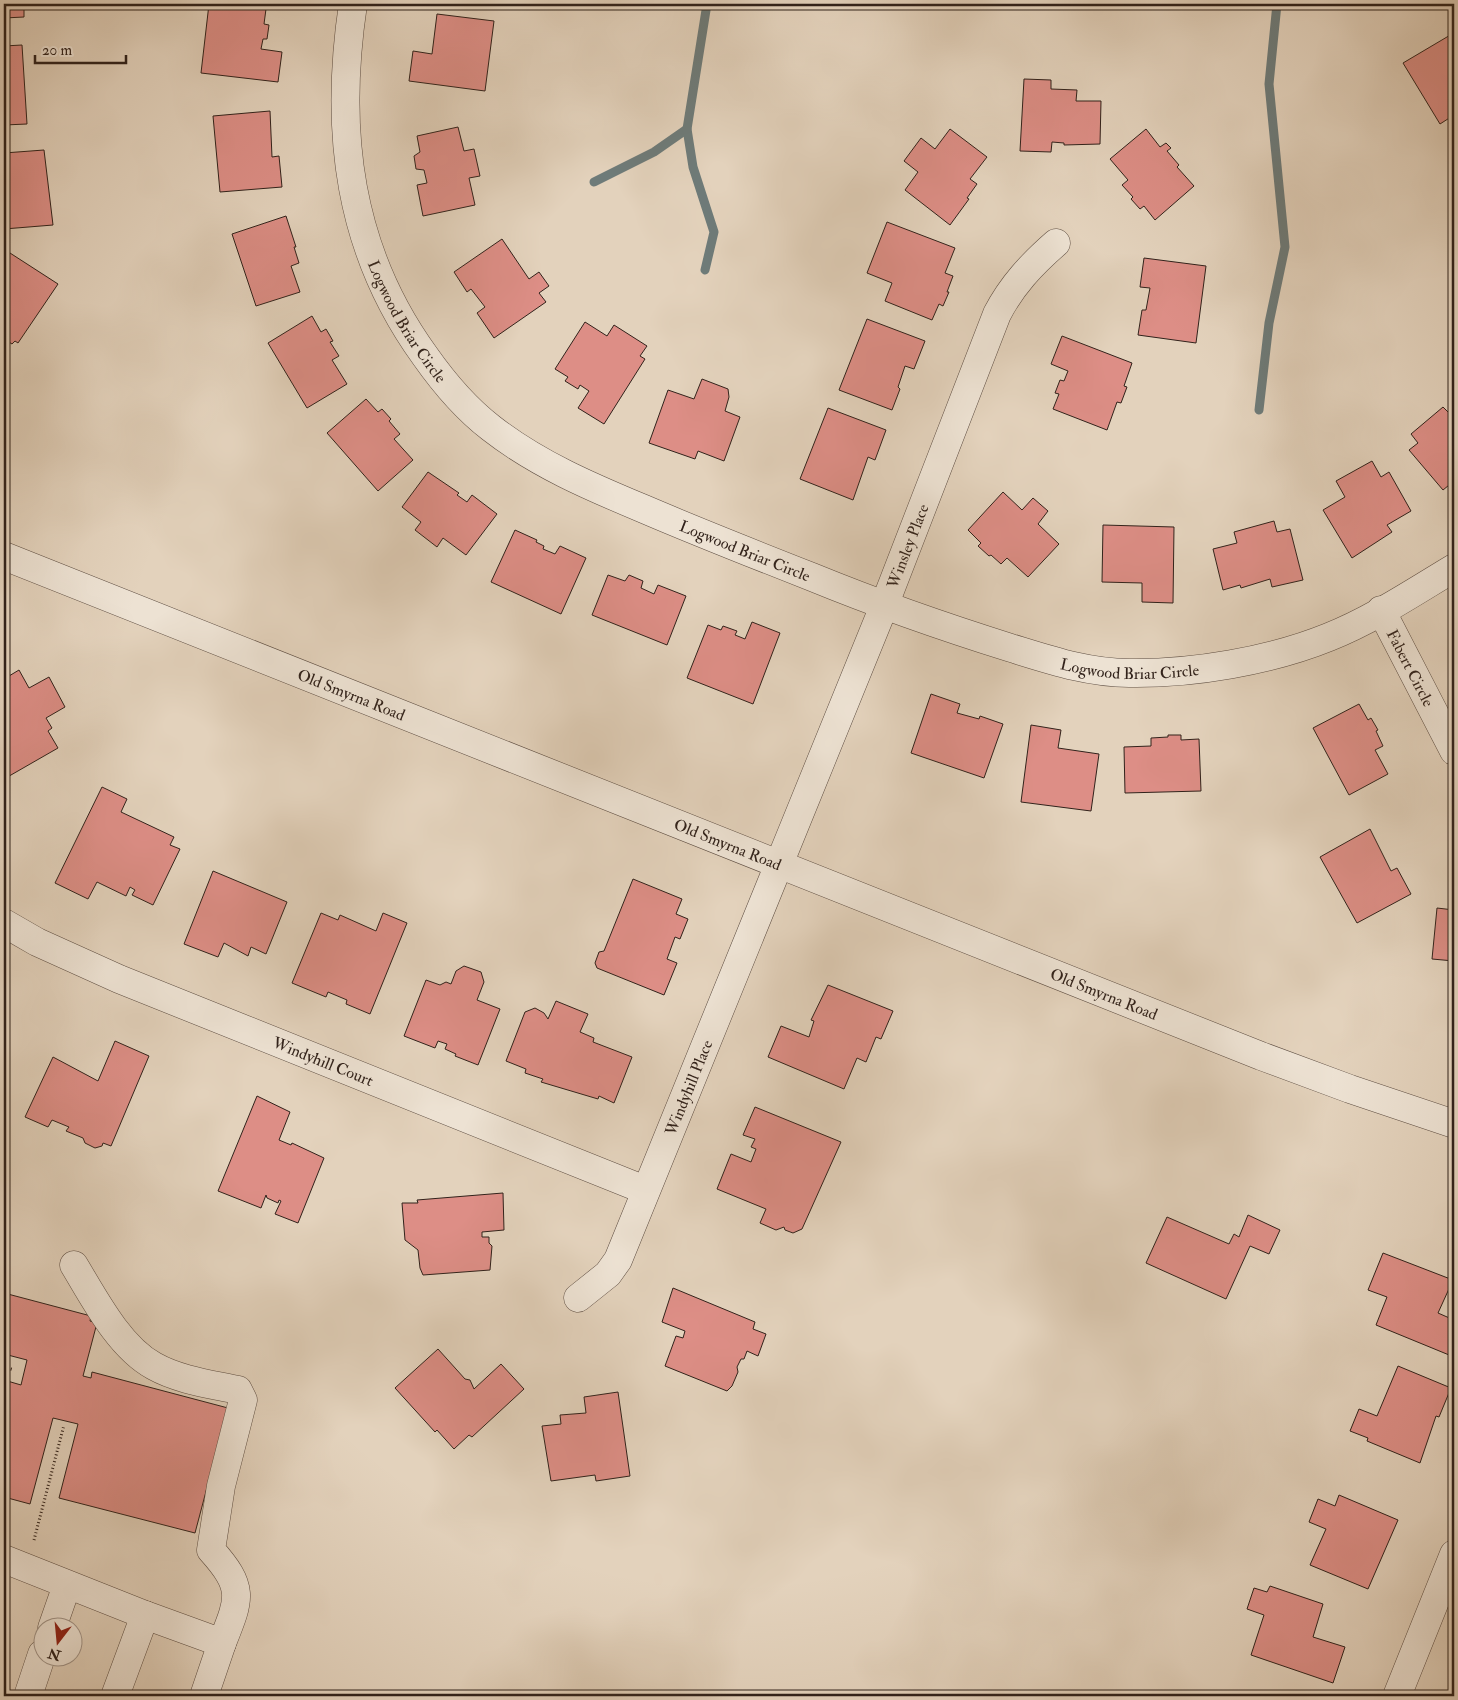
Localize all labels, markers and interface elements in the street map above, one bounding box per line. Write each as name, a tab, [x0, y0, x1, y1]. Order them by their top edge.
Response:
scale bar	[35, 32, 126, 64]
text: 20 m	[42, 41, 72, 60]
street label: Logwood Briar Circle	[363, 257, 451, 387]
street label: Winsley Place	[882, 501, 934, 592]
street label: Logwood Briar Circle	[676, 516, 813, 586]
street label: Fabert Circle	[1382, 626, 1438, 710]
street label: Logwood Briar Circle	[1058, 654, 1200, 684]
street label: Old Smyrna Road	[294, 665, 408, 726]
street label: Old Smyrna Road	[671, 814, 784, 875]
street label: Old Smyrna Road	[1047, 964, 1161, 1025]
street label: Windyhill Court	[269, 1032, 376, 1091]
street label: Windyhill Place	[660, 1037, 718, 1139]
north arrow	[32, 1618, 82, 1668]
text: N	[46, 1644, 64, 1664]

